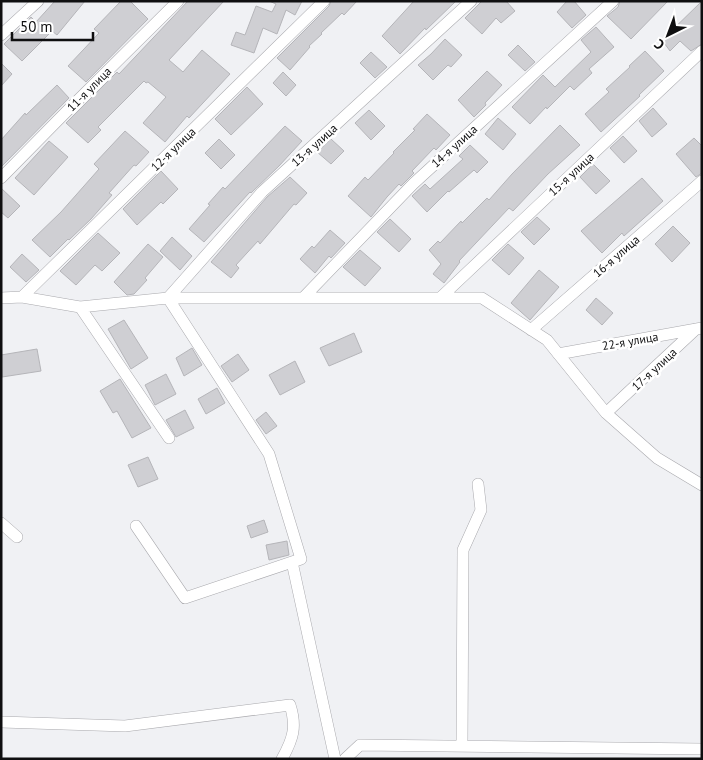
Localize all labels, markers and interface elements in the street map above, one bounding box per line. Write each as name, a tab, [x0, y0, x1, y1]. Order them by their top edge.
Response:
scale bar	[12, 10, 94, 42]
north arrow	[643, 10, 693, 60]
text: 50 m	[20, 17, 53, 36]
text: С	[650, 35, 668, 54]
street label: 11-я улица	[64, 64, 114, 114]
street label: 13-я улица	[288, 120, 340, 170]
street label: 14-я улица	[428, 121, 480, 171]
street label: 12-я улица	[147, 124, 199, 174]
street label: 15-я улица	[545, 149, 597, 199]
street label: 16-я улица	[590, 232, 642, 280]
street label: 22-я улица	[601, 329, 659, 353]
street label: 17-я улица	[628, 344, 680, 394]

